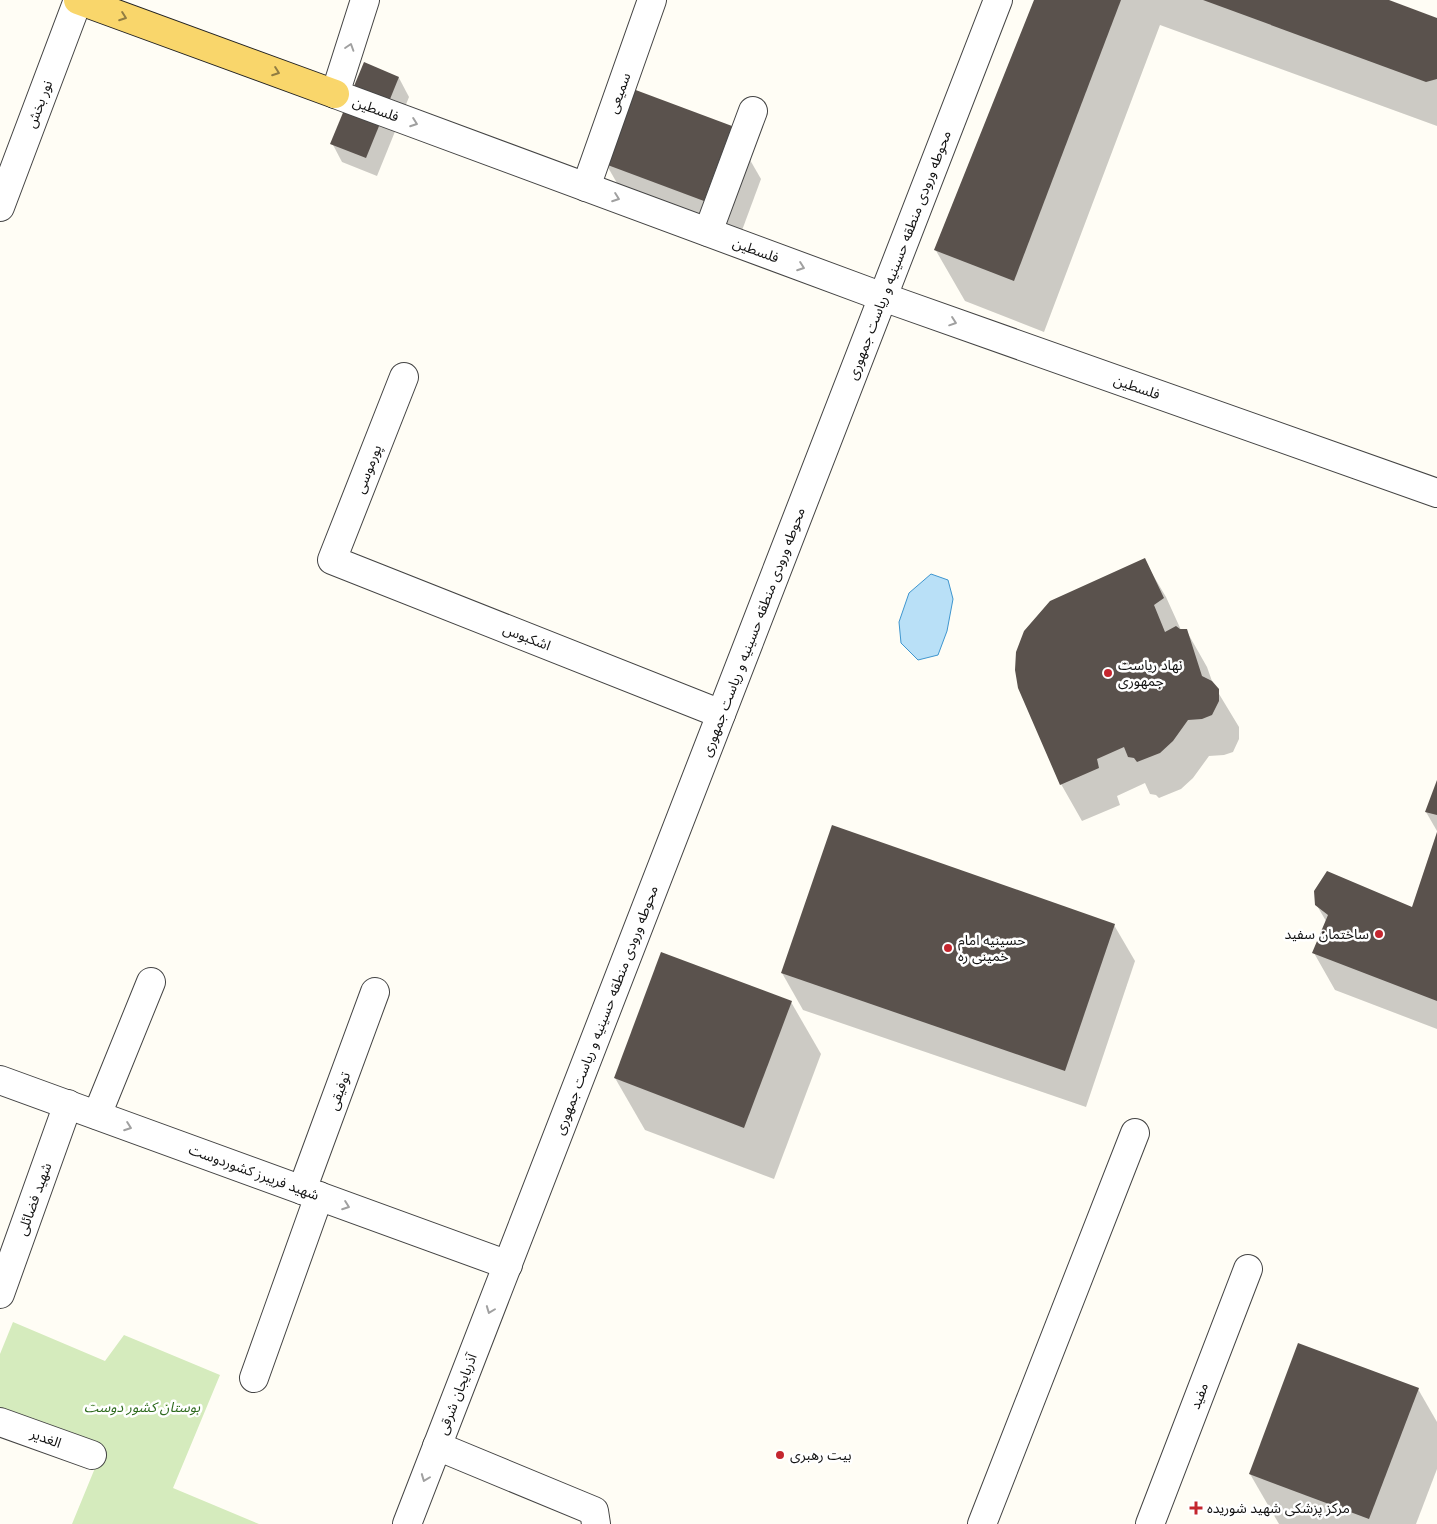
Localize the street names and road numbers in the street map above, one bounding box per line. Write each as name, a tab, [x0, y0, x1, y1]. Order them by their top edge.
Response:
street label: سمیعی	[603, 70, 635, 116]
street label: نور بخش	[22, 77, 56, 130]
street label: فلسطین	[350, 92, 402, 126]
street label: محوطه ورودی منطقه حسینیه و ریاست جمهوری	[843, 128, 955, 382]
street label: فلسطین	[730, 233, 782, 267]
street label: فلسطین	[1111, 371, 1163, 403]
street label: پورموسی	[351, 442, 387, 496]
street label: محوطه ورودی منطقه حسینیه و ریاست جمهوری	[697, 505, 809, 759]
street label: اشکبوس	[501, 620, 553, 654]
street label: محوطه ورودی منطقه حسینیه و ریاست جمهوری	[550, 883, 662, 1137]
street label: توفیقی	[324, 1069, 354, 1113]
street label: شهید فریبرز کشوردوست	[186, 1140, 322, 1204]
street label: شهید فضائلی	[12, 1160, 56, 1238]
street label: آذربایجان شرقی	[433, 1350, 481, 1437]
street label: مفید	[1186, 1380, 1212, 1412]
street label: الغدیر	[27, 1424, 64, 1452]

